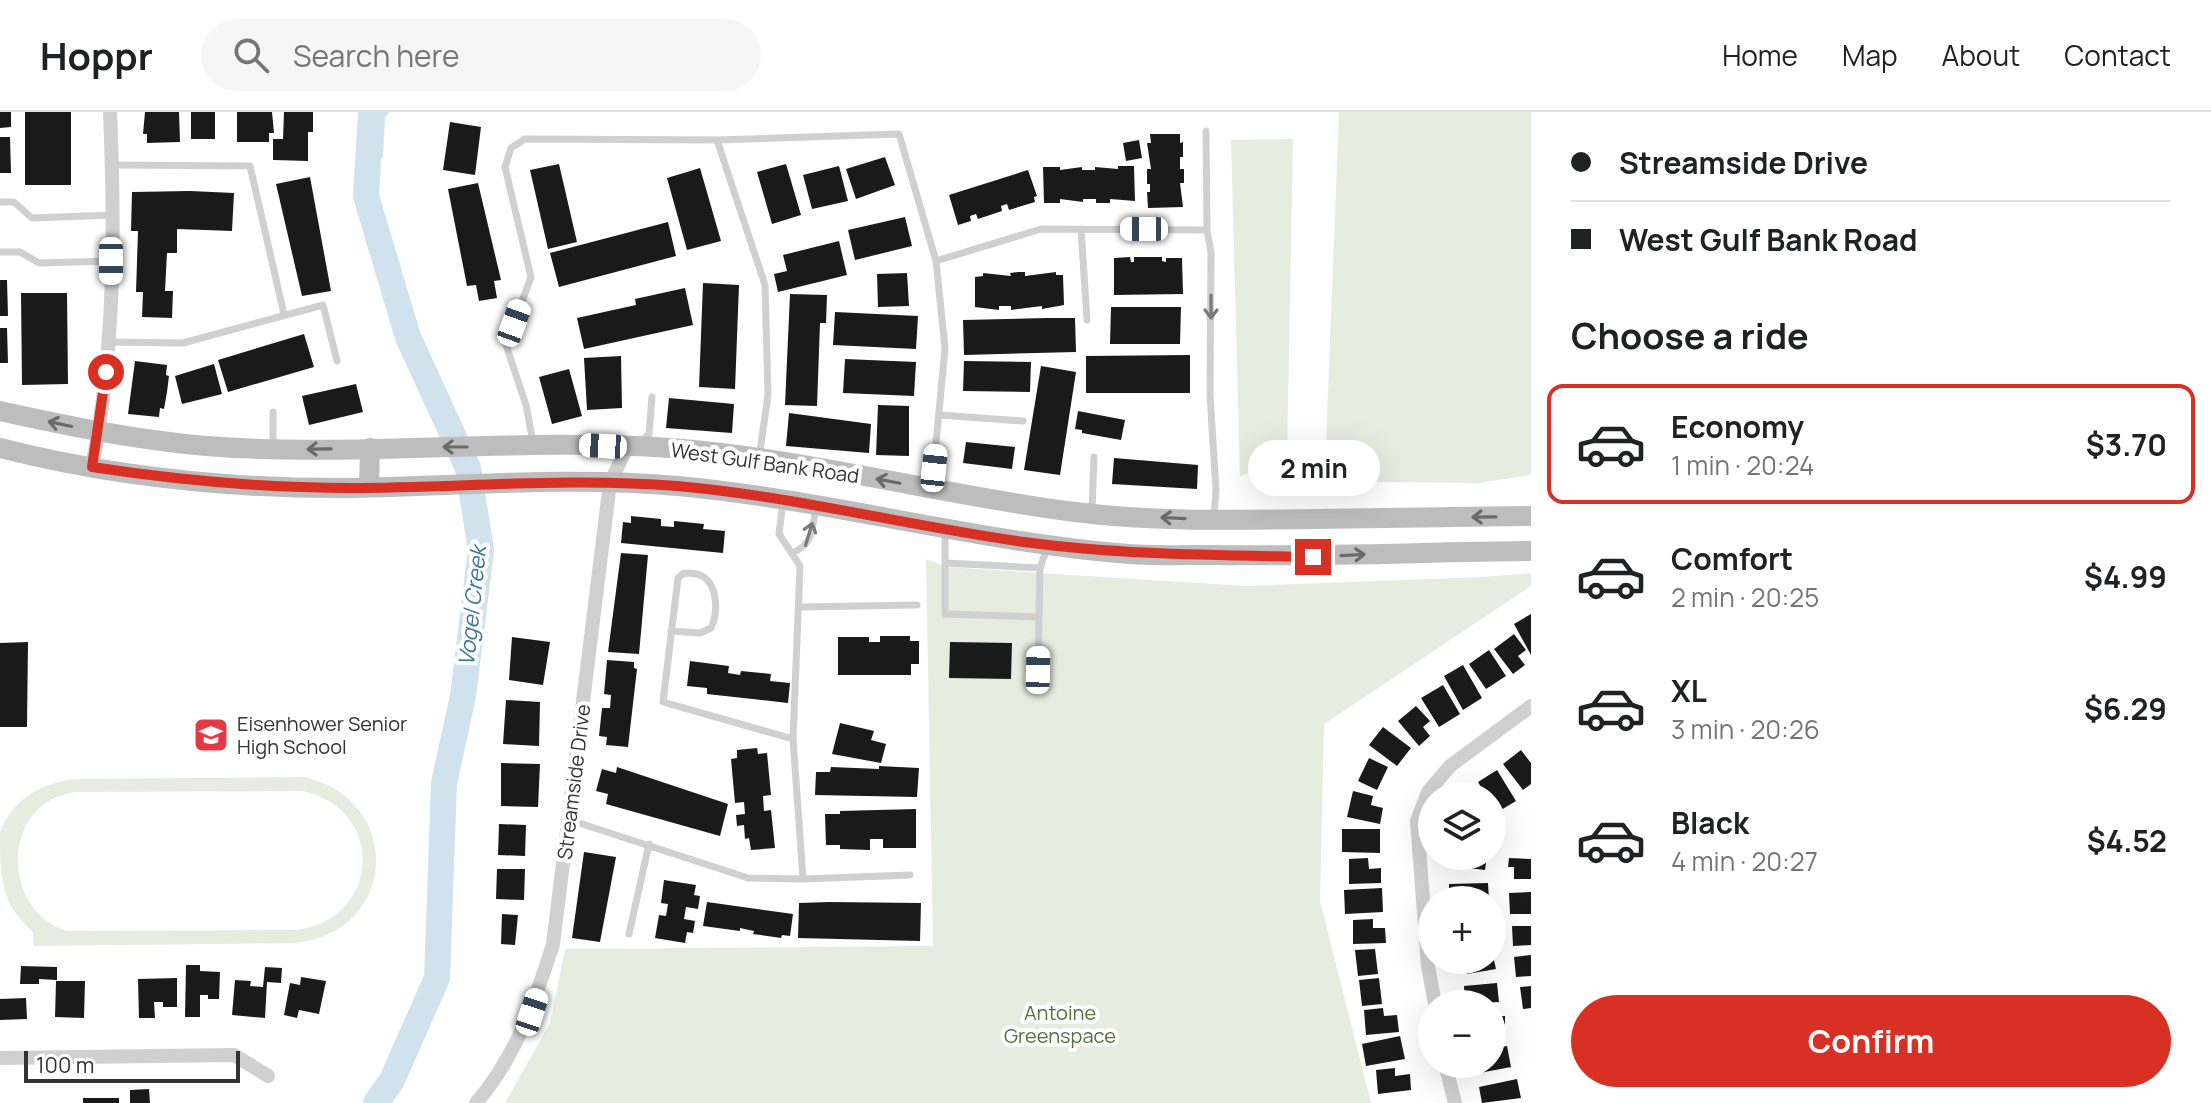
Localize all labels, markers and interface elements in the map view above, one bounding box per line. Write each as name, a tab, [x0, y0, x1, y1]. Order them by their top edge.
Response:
search box	[201, 19, 761, 91]
text: Hoppr	[40, 29, 153, 81]
icon: search	[229, 33, 273, 77]
text: Search here	[293, 35, 460, 76]
text: Home	[1722, 36, 1798, 74]
text: Map	[1842, 36, 1898, 74]
text: About	[1942, 36, 2020, 74]
text: Contact	[2064, 36, 2171, 74]
text: Streamside Drive	[1619, 142, 1868, 183]
car	[1120, 217, 1168, 241]
text: West Gulf Bank Road	[1619, 219, 1918, 260]
car	[99, 237, 123, 285]
one-way arrow	[1203, 293, 1218, 320]
car	[495, 296, 533, 350]
text: Choose a ride	[1571, 311, 1809, 360]
route start	[88, 354, 124, 390]
text: Economy	[1671, 406, 1804, 447]
icon: car	[1575, 408, 1647, 480]
one-way arrow	[48, 416, 74, 431]
text: $3.70	[2086, 424, 2167, 465]
car	[578, 433, 628, 459]
street label: West Gulf Bank Road	[669, 436, 861, 489]
one-way arrow	[442, 439, 469, 455]
one-way arrow	[306, 441, 333, 457]
callout: 2 min	[1247, 441, 1379, 497]
car	[920, 443, 948, 493]
text: 1 min · 20:24	[1671, 447, 1814, 483]
text: 2 min	[1280, 450, 1348, 486]
one-way arrow	[875, 472, 901, 487]
one-way arrow	[1471, 509, 1498, 525]
one-way arrow	[1160, 510, 1187, 525]
one-way arrow	[802, 521, 817, 547]
text: Comfort	[1671, 538, 1793, 579]
route end	[1295, 539, 1331, 575]
icon: car	[1575, 540, 1647, 612]
water label: Vogel Creek	[451, 541, 494, 667]
one-way arrow	[1339, 548, 1366, 563]
text: $4.99	[2084, 556, 2167, 597]
text: 2 min · 20:25	[1671, 579, 1819, 615]
car	[1026, 646, 1050, 694]
text: XL	[1671, 670, 1707, 711]
icon: car	[1575, 672, 1647, 744]
text: $6.29	[2084, 688, 2167, 729]
street label: Streamside Drive	[551, 703, 596, 861]
place label: Eisenhower Senior High School	[237, 710, 407, 760]
text: 3 min · 20:26	[1671, 711, 1820, 747]
school or university icon: Eisenhower Senior High School	[192, 716, 230, 754]
map controls	[1418, 782, 1506, 1078]
button: layers	[1418, 782, 1506, 870]
text: Black	[1671, 802, 1749, 843]
icon: car	[1575, 804, 1647, 876]
text: $4.52	[2087, 820, 2167, 861]
text: 4 min · 20:27	[1671, 843, 1818, 879]
button: +	[1418, 886, 1506, 974]
car	[513, 985, 551, 1039]
button: −	[1418, 990, 1506, 1078]
button: Confirm	[1571, 995, 2171, 1087]
park label: Antoine Greenspace	[1004, 999, 1116, 1049]
scale bar	[24, 1047, 240, 1083]
text: 100 m	[36, 1050, 94, 1080]

